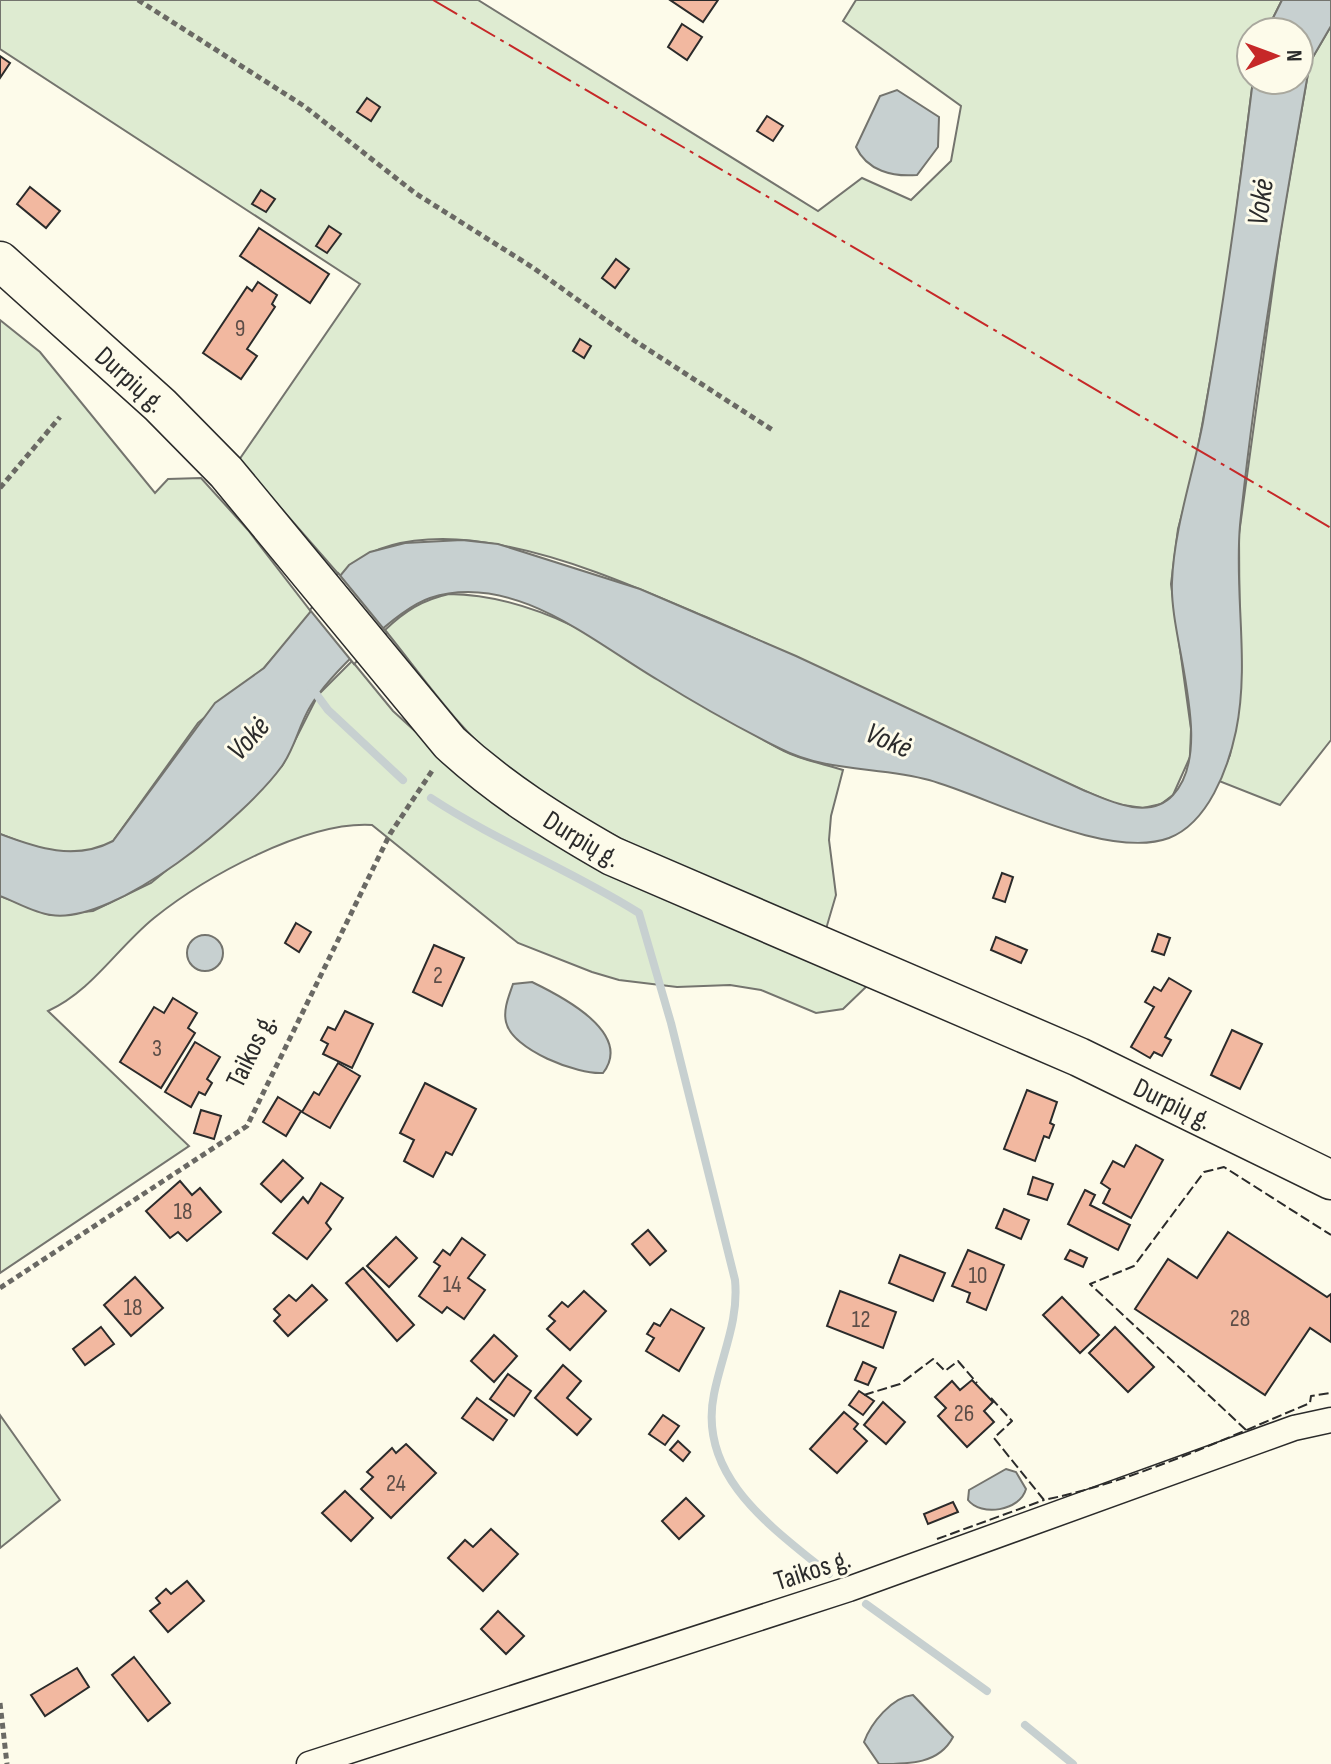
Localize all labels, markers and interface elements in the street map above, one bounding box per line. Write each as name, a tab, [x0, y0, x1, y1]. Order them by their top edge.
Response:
north arrow	[1235, 16, 1315, 96]
text: N	[1280, 50, 1307, 62]
water label: Vokė	[1240, 176, 1282, 228]
house number: 9	[235, 314, 245, 343]
street label: Durpių g.	[88, 340, 172, 420]
water label: Vokė	[220, 709, 278, 768]
water label: Vokė	[860, 715, 917, 767]
street label: Durpių g.	[537, 804, 624, 875]
house number: 2	[433, 961, 443, 990]
street label: Taikos g.	[219, 1008, 283, 1093]
house number: 3	[152, 1034, 162, 1063]
street label: Durpių g.	[1128, 1071, 1217, 1137]
house number: 18	[174, 1197, 192, 1226]
house number: 10	[968, 1261, 988, 1290]
house number: 14	[443, 1270, 461, 1299]
house number: 18	[124, 1293, 142, 1322]
house number: 28	[1230, 1304, 1250, 1333]
house number: 12	[852, 1305, 870, 1334]
house number: 26	[954, 1399, 974, 1428]
house number: 24	[386, 1469, 406, 1498]
street label: Taikos g.	[770, 1543, 855, 1598]

